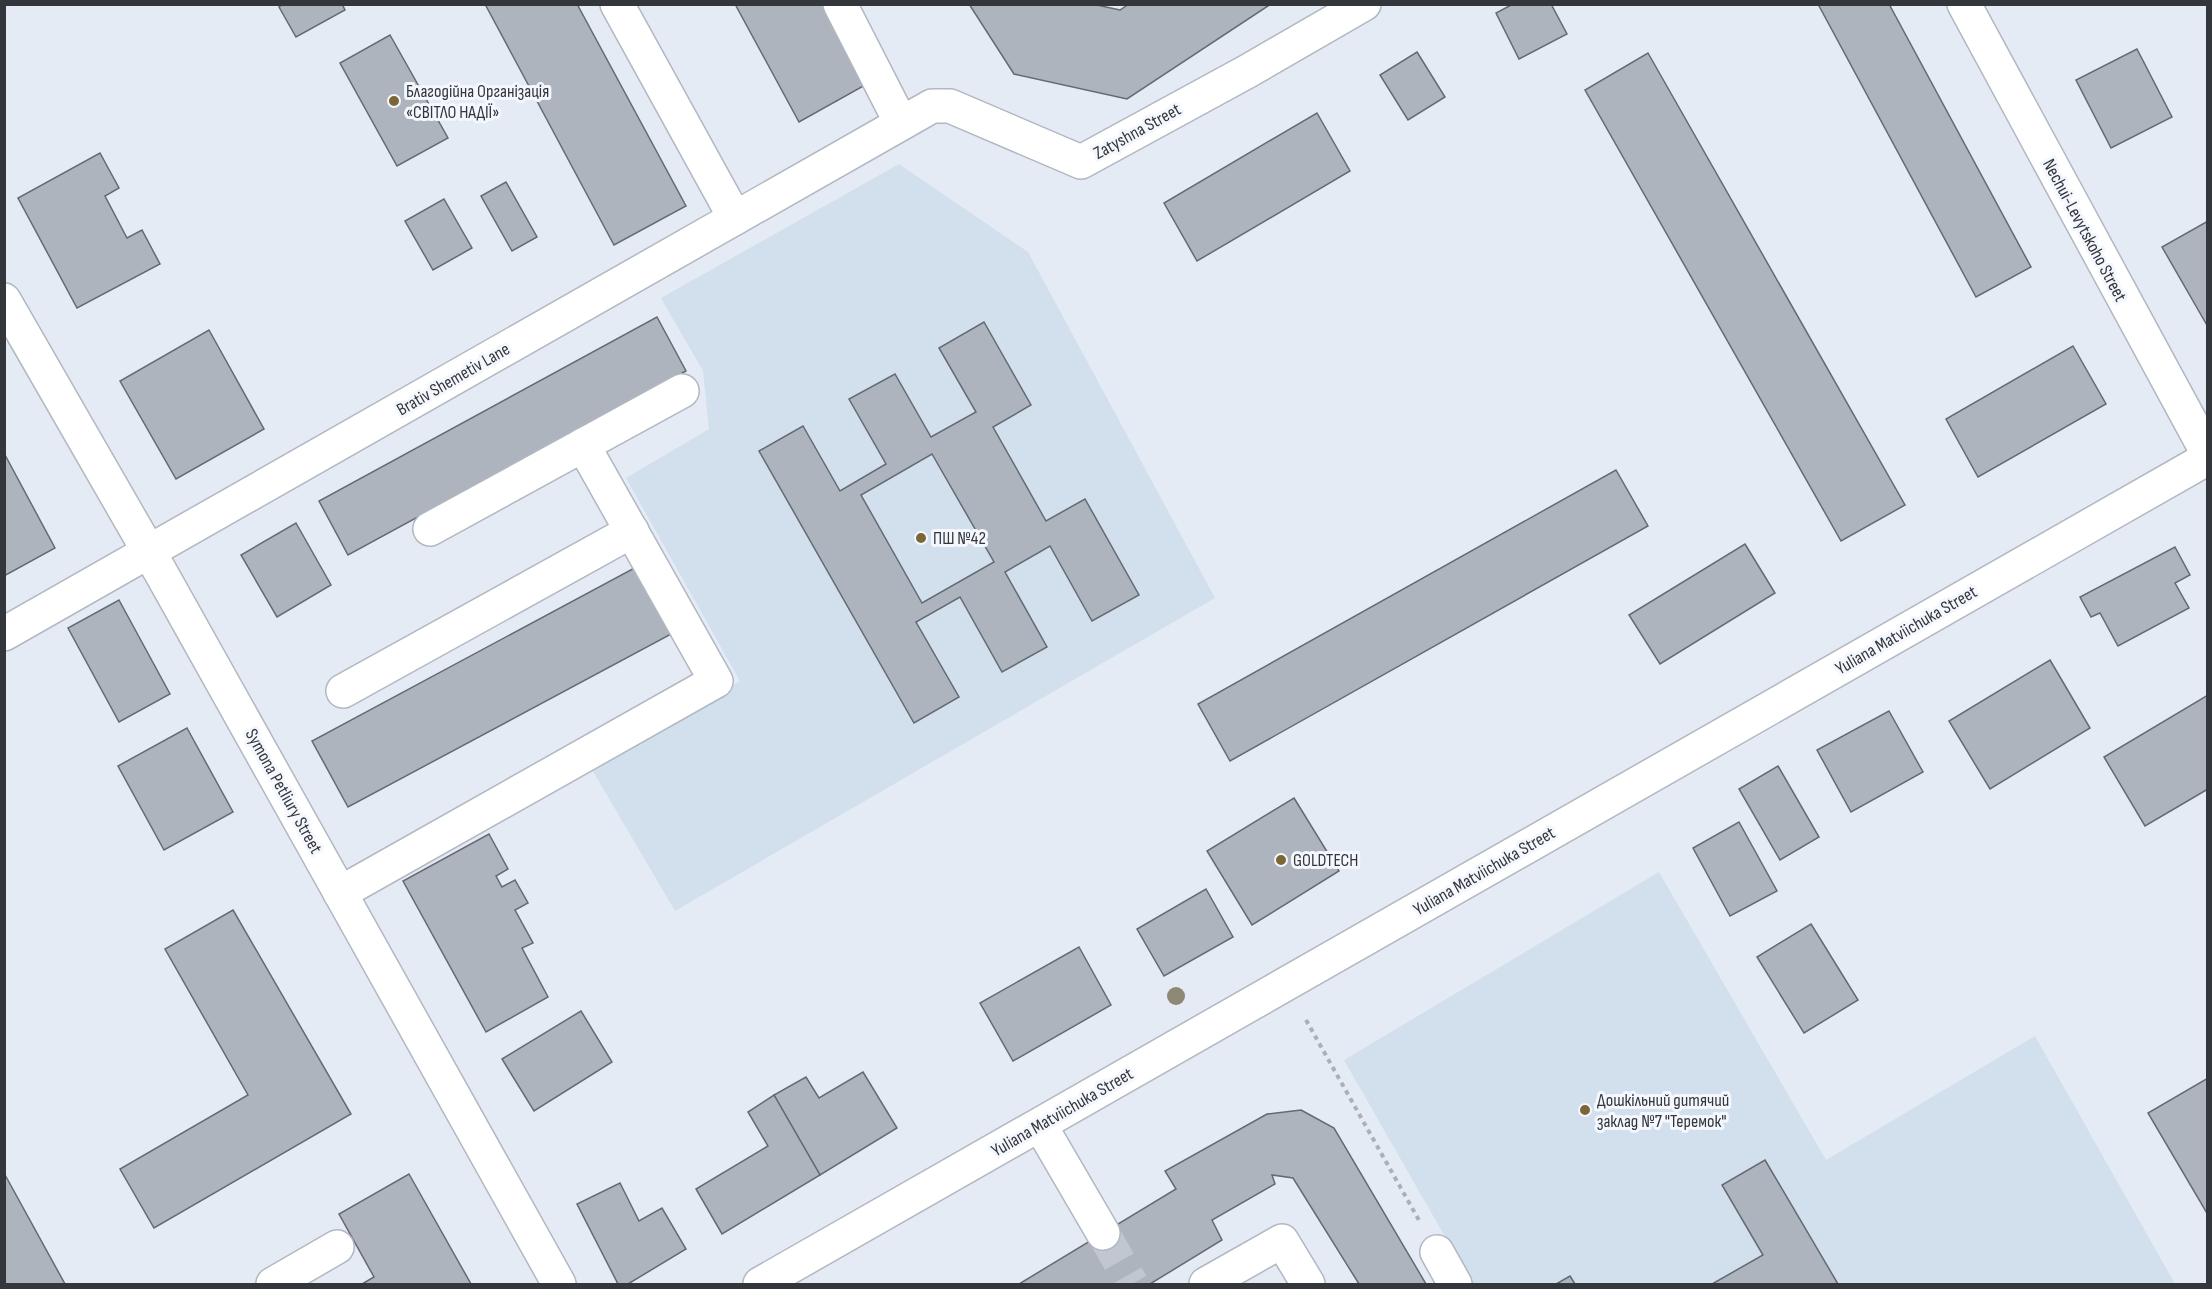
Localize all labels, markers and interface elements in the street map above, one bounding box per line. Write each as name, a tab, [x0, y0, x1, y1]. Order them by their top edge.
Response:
place label: Благодійна Організація «СВІТЛО НАДІЇ»	[406, 81, 549, 123]
marker: Благодійна Організація «СВІТЛО НАДІЇ»	[387, 94, 401, 108]
street label: Zatyshna Street	[1090, 99, 1185, 164]
street label: Nechui-Levytskoho Street	[2038, 155, 2131, 306]
street label: Brativ Shemetiv Lane	[393, 339, 514, 420]
place label: ПШ №42	[933, 528, 986, 549]
marker: ПШ №42	[914, 531, 928, 545]
street label: Yuliana Matviichuka Street	[1832, 581, 1981, 679]
street label: Symona Petliury Street	[241, 725, 327, 858]
street label: Yuliana Matviichuka Street	[1410, 822, 1559, 920]
place label: GOLDTECH	[1293, 850, 1358, 871]
marker: GOLDTECH	[1274, 853, 1288, 867]
street label: Yuliana Matviichuka Street	[988, 1063, 1137, 1161]
place label: Дошкільний дитячий заклад №7 "Теремок"	[1597, 1090, 1729, 1132]
marker: Дошкільний дитячий заклад №7 "Теремок"	[1578, 1103, 1592, 1117]

